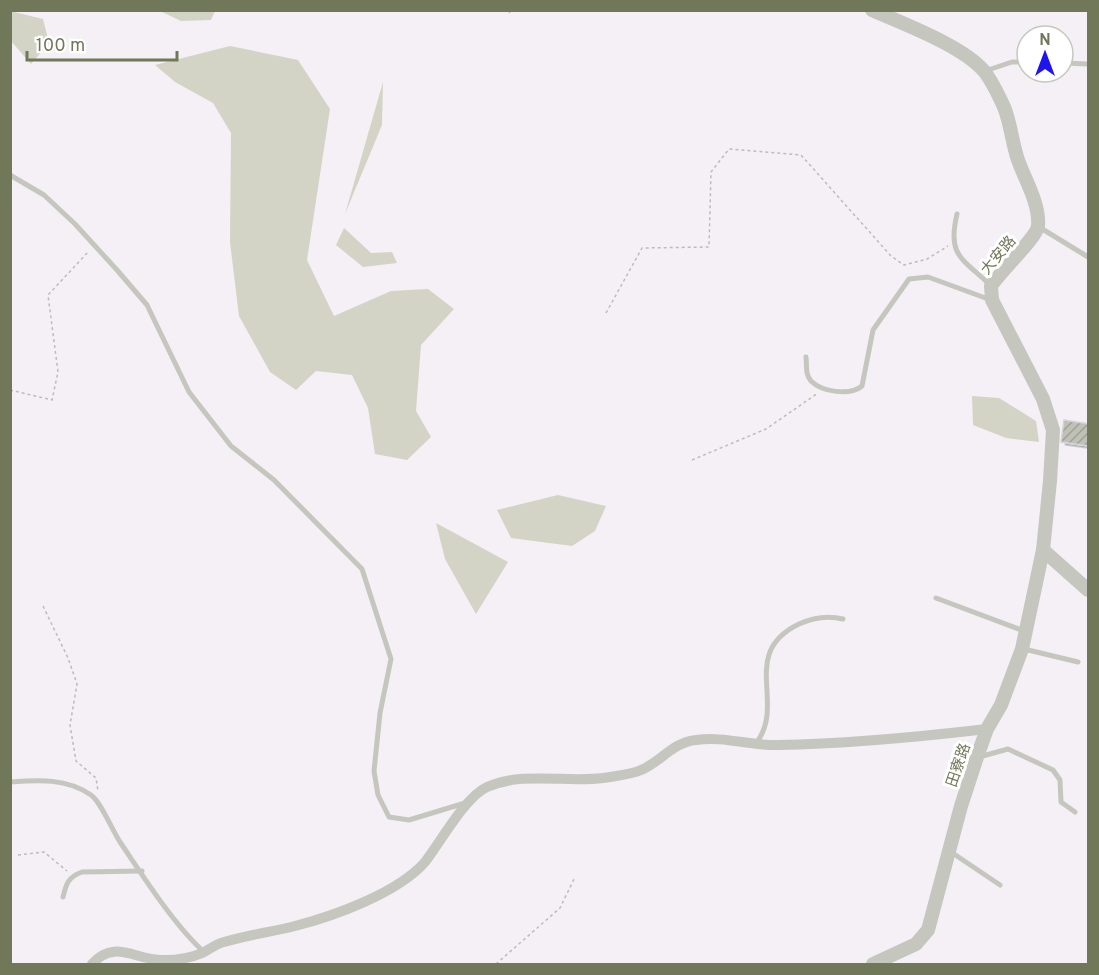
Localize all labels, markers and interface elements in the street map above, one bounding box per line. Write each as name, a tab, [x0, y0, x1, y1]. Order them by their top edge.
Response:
scale bar	[27, 24, 177, 62]
north arrow	[1015, 24, 1075, 84]
text: N	[1039, 31, 1051, 51]
text: 100 m	[36, 35, 85, 58]
street label: 大安路	[977, 233, 1021, 279]
street label: 田寮路	[943, 741, 976, 790]

